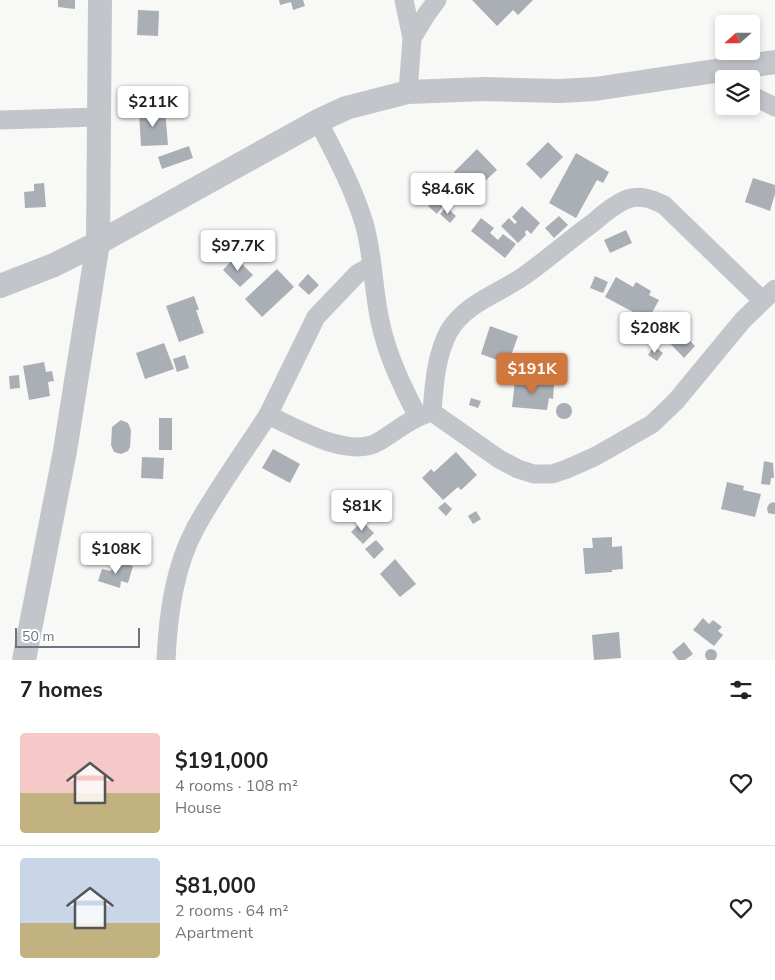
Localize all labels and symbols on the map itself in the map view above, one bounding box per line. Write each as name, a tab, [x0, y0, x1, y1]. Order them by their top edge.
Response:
north arrow	[715, 15, 760, 60]
pin: $211K	[118, 86, 188, 128]
pin: $84.6K	[407, 172, 489, 215]
pin: $97.7K	[197, 230, 279, 272]
pin: $208K	[620, 312, 690, 354]
pin: $191K	[497, 352, 567, 395]
pin: $81K	[332, 490, 392, 532]
pin: $108K	[81, 532, 151, 575]
scale bar	[15, 625, 140, 648]

